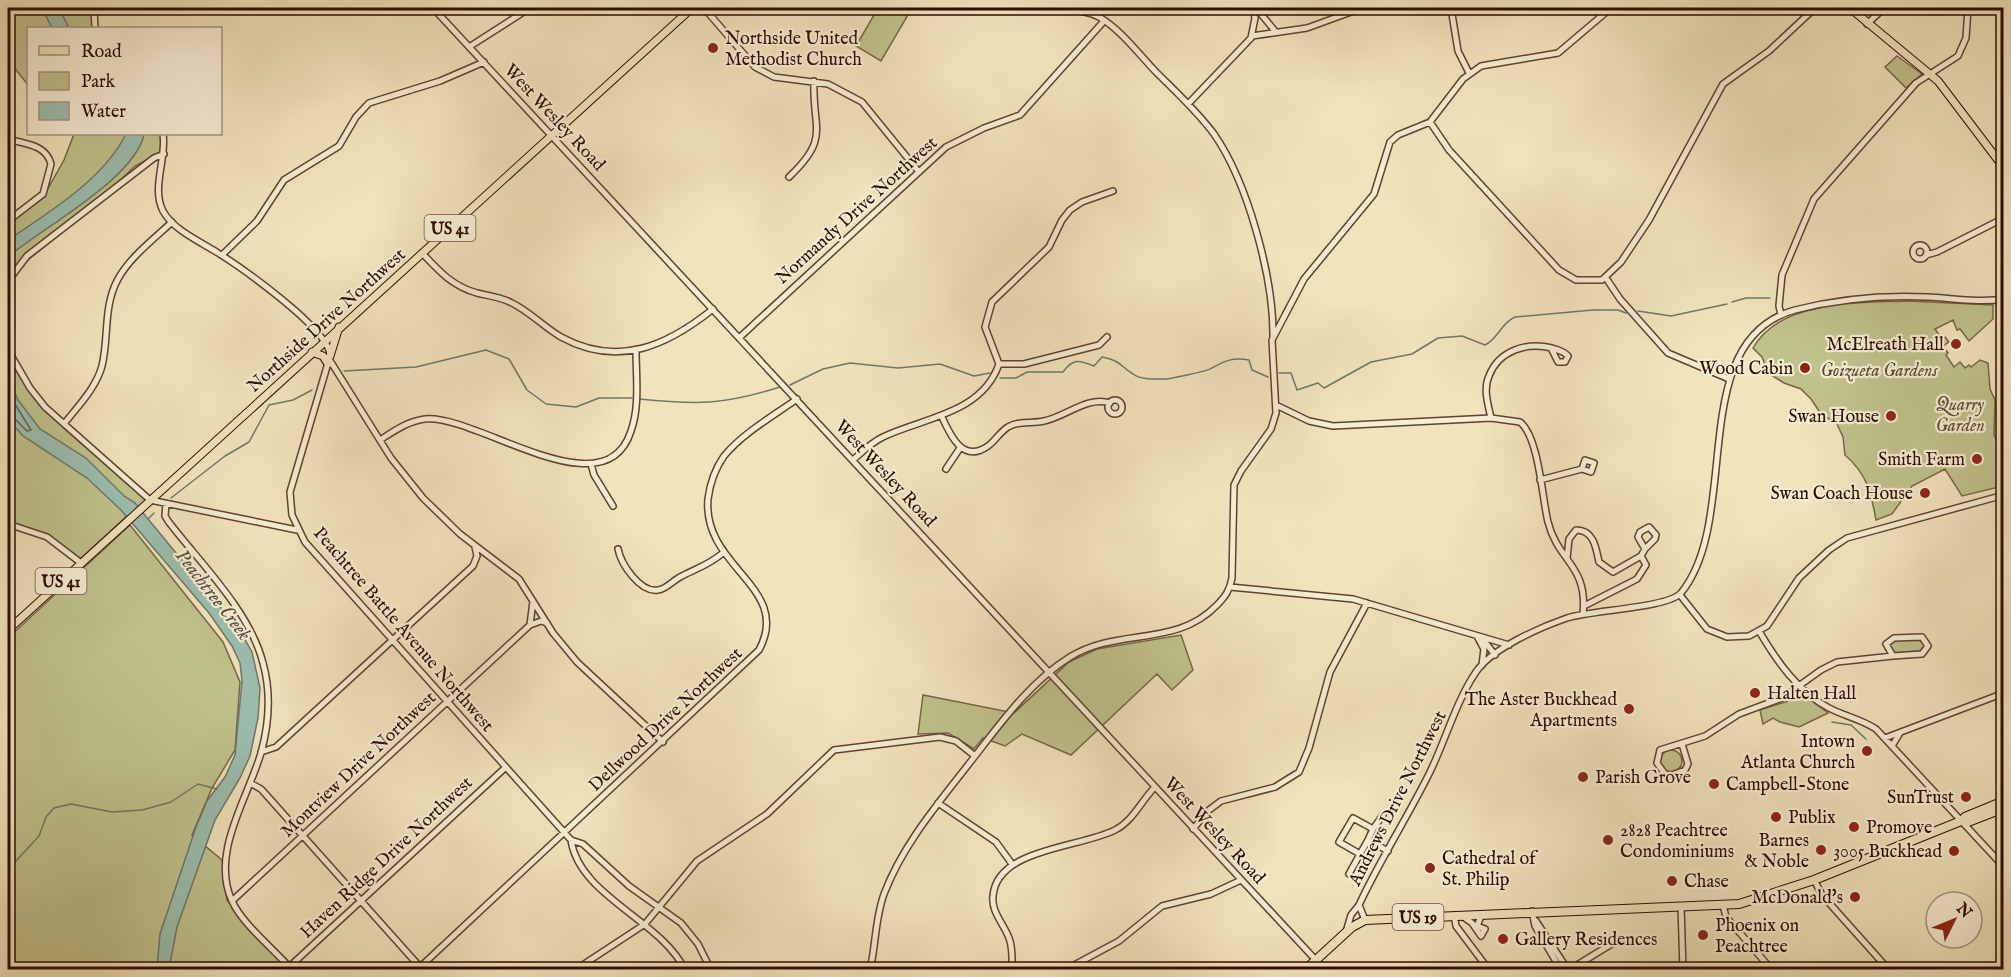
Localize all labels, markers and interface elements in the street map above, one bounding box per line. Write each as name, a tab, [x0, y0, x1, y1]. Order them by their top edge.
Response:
legend	[27, 27, 222, 135]
place label: Northside United Methodist Church	[725, 28, 862, 72]
text: Road	[81, 41, 122, 64]
marker: Northside United Methodist Church	[706, 41, 720, 55]
street label: West Wesley Road	[498, 60, 610, 177]
text: Park	[81, 71, 116, 94]
text: Water	[81, 101, 126, 124]
street label: Normandy Drive Northwest	[771, 132, 943, 290]
road number: US 41	[424, 215, 476, 241]
street label: Northside Drive Northwest	[243, 244, 411, 398]
place label: McElreath Hall	[1827, 334, 1944, 357]
marker: McElreath Hall	[1949, 337, 1963, 351]
place label: Wood Cabin	[1699, 358, 1793, 381]
park label: Goizueta Gardens	[1820, 360, 1938, 383]
marker: Wood Cabin	[1798, 361, 1812, 375]
park label: Quarry Garden	[1935, 394, 1985, 438]
place label: Swan House	[1788, 406, 1879, 429]
marker: Swan House	[1884, 409, 1898, 423]
street label: West Wesley Road	[829, 416, 941, 533]
place label: Smith Farm	[1878, 449, 1965, 472]
marker: Smith Farm	[1970, 452, 1984, 466]
place label: Swan Coach House	[1771, 483, 1913, 506]
marker: Swan Coach House	[1918, 486, 1932, 500]
street label: Peachtree Battle Avenue Northwest	[308, 523, 498, 737]
water label: Peachtree Creek	[169, 544, 256, 646]
road number: US 41	[36, 568, 86, 594]
street label: Dellwood Drive Northwest	[584, 643, 748, 797]
place label: Halten Hall	[1767, 683, 1856, 706]
marker: Halten Hall	[1748, 686, 1762, 700]
street label: Montview Drive Northwest	[277, 687, 441, 843]
place label: The Aster Buckhead Apartments	[1465, 689, 1617, 733]
marker: The Aster Buckhead Apartments	[1622, 702, 1636, 716]
street label: Andrews Drive Northwest	[1344, 707, 1453, 891]
place label: Intown Atlanta Church	[1740, 731, 1855, 775]
marker: Intown Atlanta Church	[1860, 744, 1874, 758]
place label: Parish Grove	[1595, 767, 1691, 790]
marker: Parish Grove	[1576, 770, 1590, 784]
street label: Haven Ridge Drive Northwest	[296, 772, 478, 944]
street label: West Wesley Road	[1158, 773, 1270, 890]
place label: Campbell-Stone	[1726, 774, 1849, 797]
marker: Campbell-Stone	[1707, 777, 1721, 791]
place label: SunTrust	[1887, 787, 1954, 810]
marker: SunTrust	[1959, 790, 1973, 804]
place label: Publix	[1788, 807, 1836, 830]
marker: Publix	[1769, 810, 1783, 824]
place label: Promove	[1866, 817, 1932, 840]
place label: 2828 Peachtree Condominiums	[1620, 820, 1734, 864]
marker: Promove	[1847, 820, 1861, 834]
place label: Barnes & Noble	[1744, 830, 1809, 874]
marker: 2828 Peachtree Condominiums	[1601, 833, 1615, 847]
place label: 3005 Buckhead	[1833, 841, 1942, 864]
marker: Barnes & Noble	[1814, 843, 1828, 857]
marker: 3005 Buckhead	[1947, 844, 1961, 858]
place label: Cathedral of St. Philip	[1442, 848, 1539, 892]
marker: Cathedral of St. Philip	[1423, 861, 1437, 875]
place label: Chase	[1684, 871, 1729, 894]
marker: Chase	[1665, 874, 1679, 888]
place label: McDonald's	[1751, 887, 1843, 910]
marker: McDonald's	[1848, 890, 1862, 904]
north arrow	[1924, 890, 1984, 950]
text: N	[1951, 899, 1976, 923]
road number: US 19	[1392, 904, 1444, 930]
place label: Phoenix on Peachtree	[1715, 915, 1800, 959]
marker: Phoenix on Peachtree	[1696, 928, 1710, 942]
place label: Gallery Residences	[1515, 929, 1657, 952]
marker: Gallery Residences	[1496, 932, 1510, 946]

